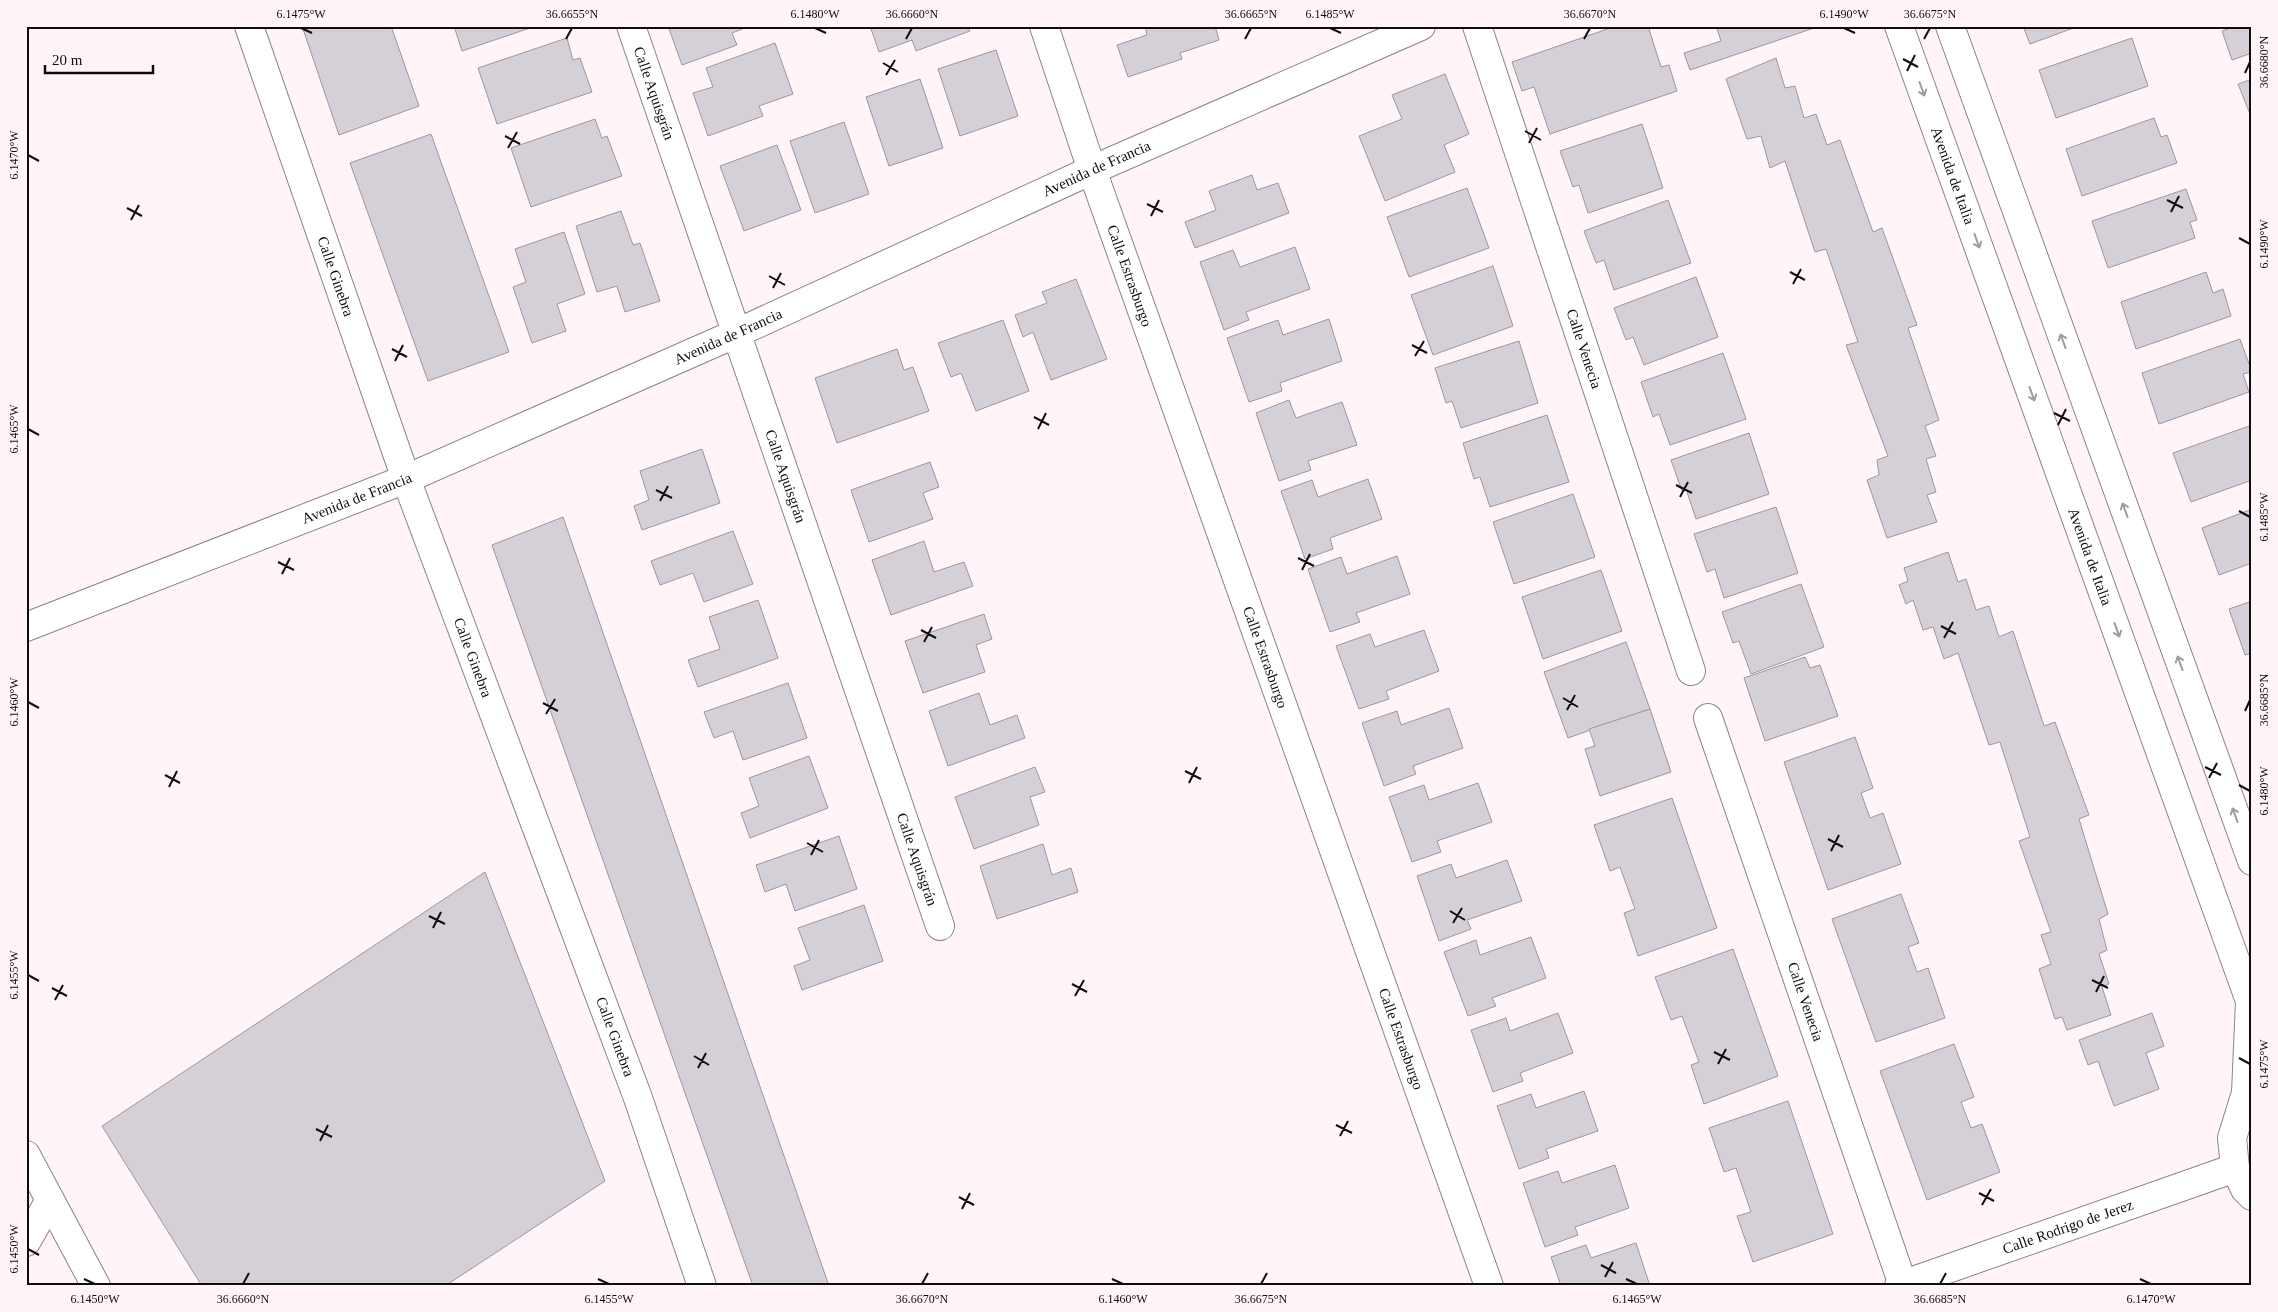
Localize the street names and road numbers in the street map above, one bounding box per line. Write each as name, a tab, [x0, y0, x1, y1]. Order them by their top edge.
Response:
street label: Calle Aquisgrán	[631, 45, 678, 142]
street label: Avenida de Italia	[1928, 125, 1978, 227]
street label: Avenida de Francia	[1040, 137, 1153, 200]
street label: Calle Estrasburgo	[1104, 223, 1155, 329]
street label: Calle Ginebra	[314, 234, 357, 319]
street label: Avenida de Francia	[672, 305, 785, 368]
street label: Calle Venecia	[1563, 307, 1605, 391]
street label: Calle Aquisgrán	[762, 428, 809, 525]
street label: Avenida de Francia	[300, 469, 414, 527]
street label: Avenida de Italia	[2065, 506, 2115, 608]
street label: Calle Estrasburgo	[1240, 604, 1291, 710]
street label: Calle Ginebra	[451, 615, 495, 700]
street label: Calle Aquisgrán	[894, 811, 941, 908]
street label: Calle Venecia	[1785, 960, 1827, 1044]
street label: Calle Estrasburgo	[1376, 986, 1427, 1092]
street label: Calle Ginebra	[593, 995, 637, 1079]
street label: Calle Rodrigo de Jerez	[2001, 1196, 2136, 1257]

